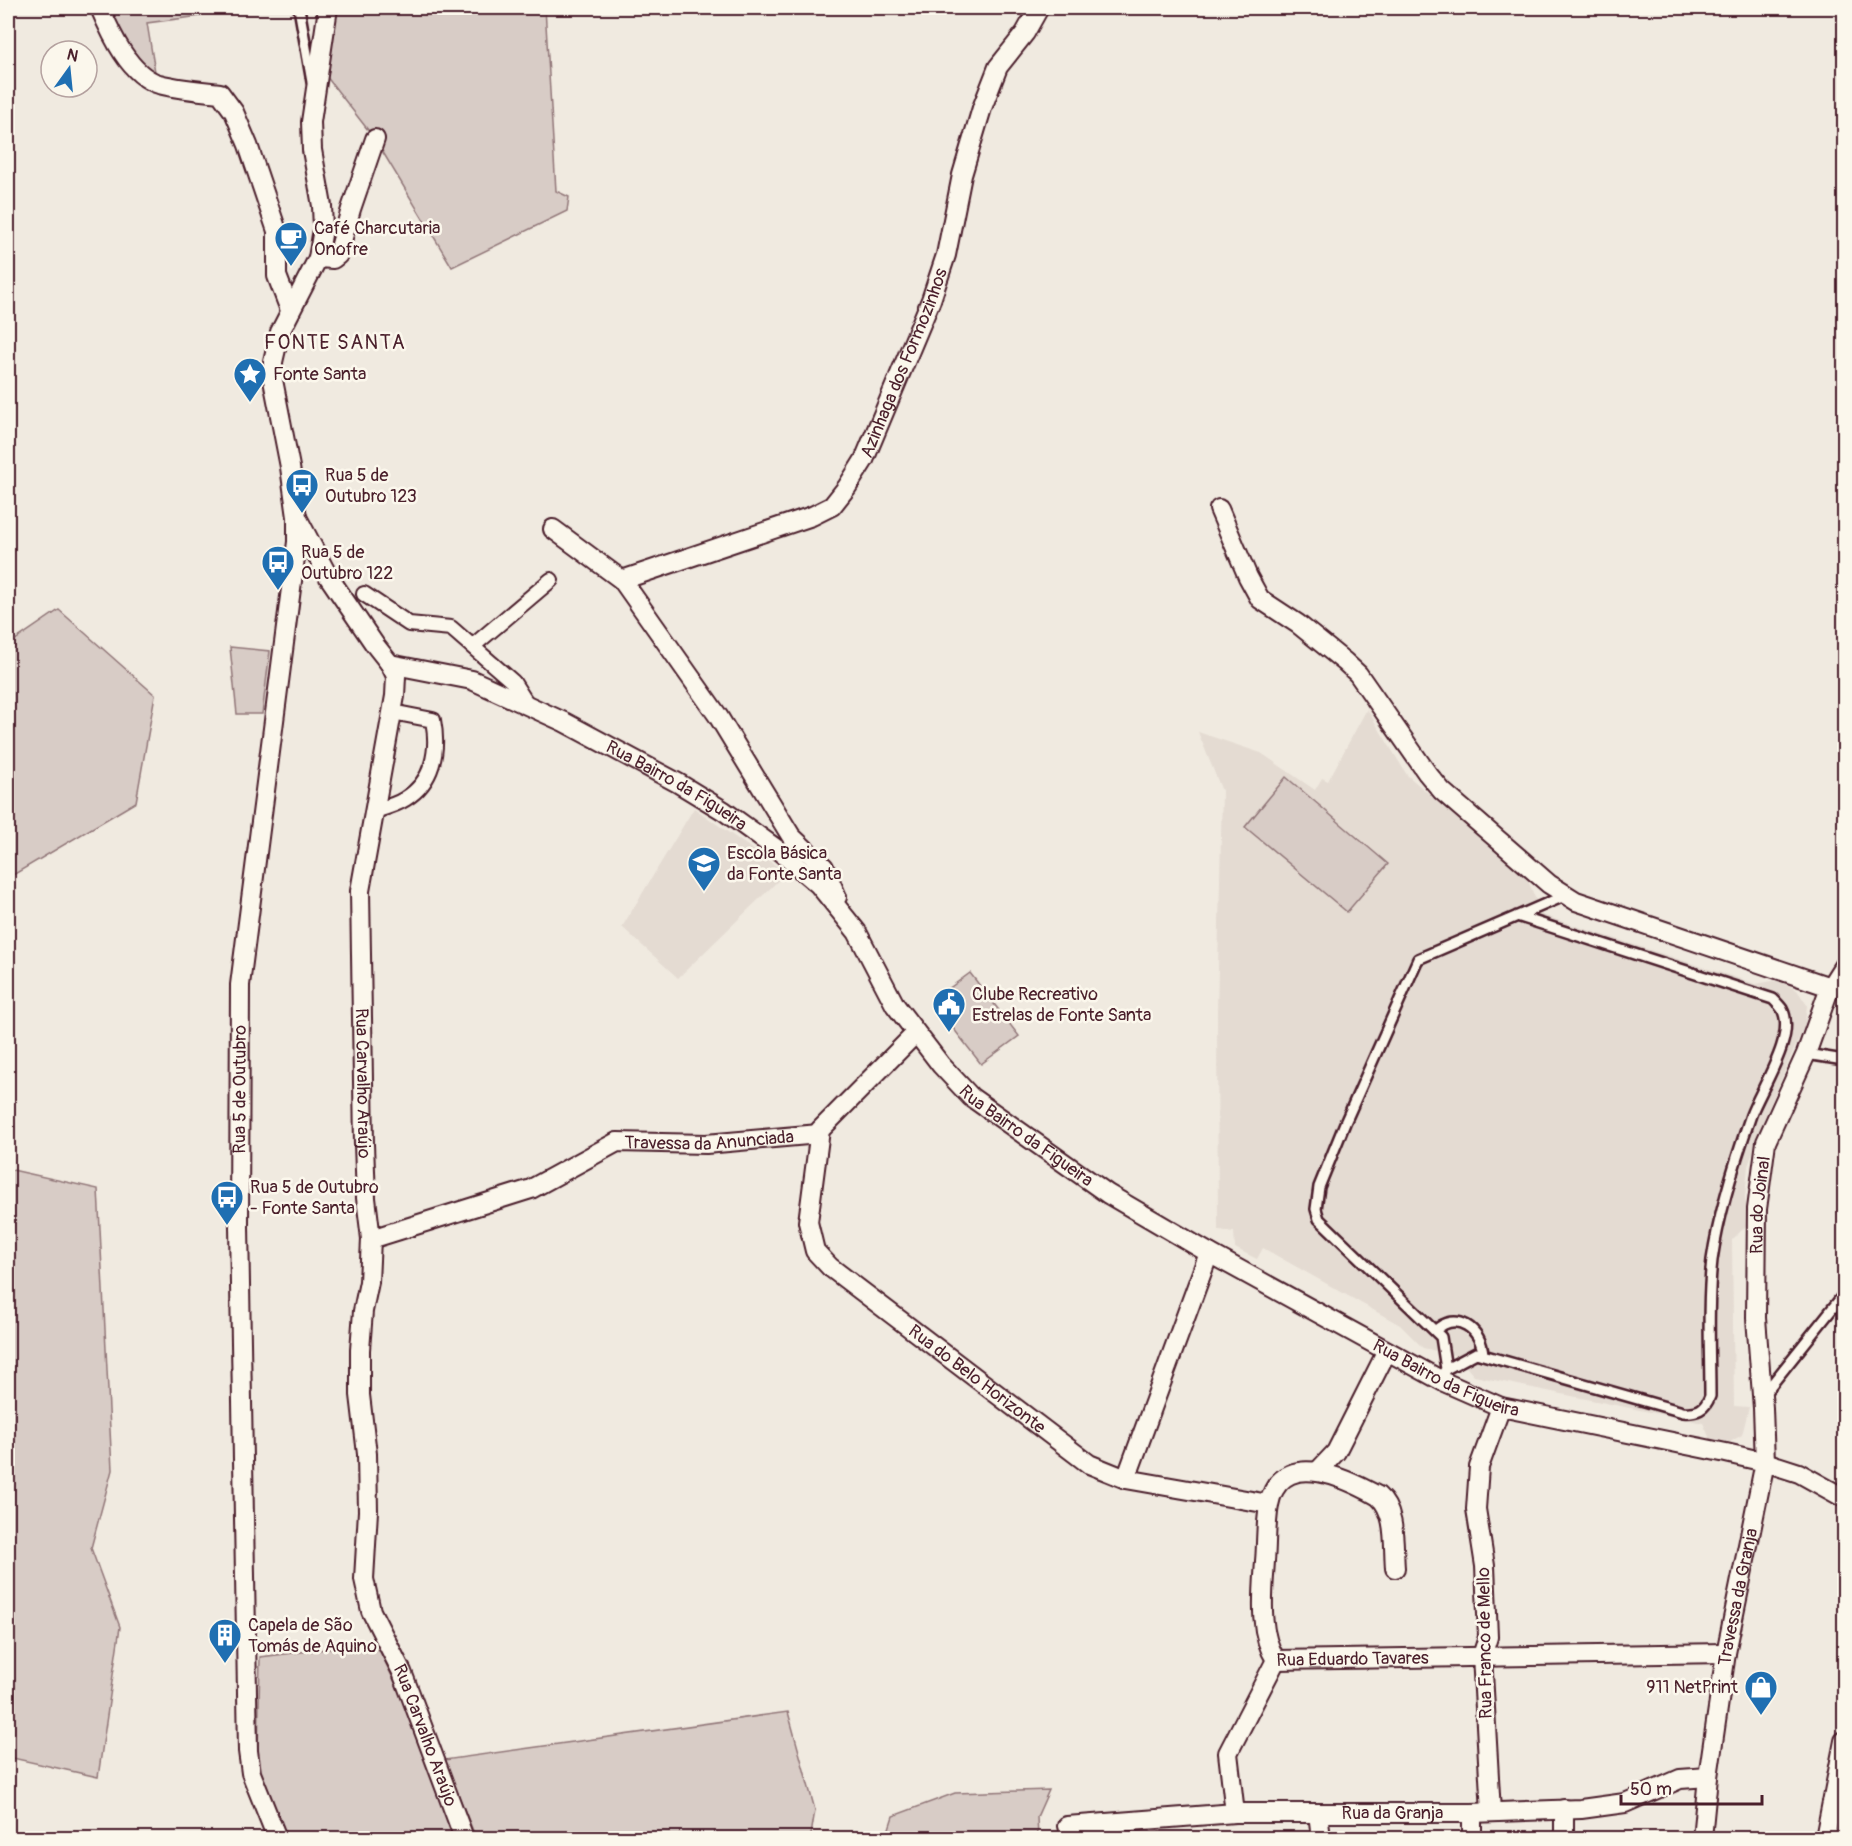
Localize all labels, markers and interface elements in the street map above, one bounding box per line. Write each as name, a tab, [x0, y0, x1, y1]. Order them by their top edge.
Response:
north arrow	[39, 39, 99, 99]
text: N	[65, 44, 81, 67]
place label: Café Charcutaria Onofre	[314, 217, 440, 261]
cafe icon: Café Charcutaria Onofre	[273, 220, 309, 267]
street label: Azinhaga dos Formozinhos	[855, 265, 952, 461]
district label: FONTE SANTA	[264, 330, 406, 355]
place icon: Fonte Santa	[232, 356, 268, 403]
place label: Fonte Santa	[273, 363, 366, 386]
place label: Rua 5 de Outubro 123	[325, 464, 417, 508]
bus stop icon: Rua 5 de Outubro 123	[284, 467, 320, 514]
place label: Rua 5 de Outubro 122	[301, 541, 393, 585]
bus stop icon: Rua 5 de Outubro 122	[260, 544, 296, 591]
street label: Rua Bairro da Figueira	[602, 735, 752, 836]
place label: Escola Básica da Fonte Santa	[727, 842, 842, 886]
school or university icon: Escola Básica da Fonte Santa	[686, 845, 722, 892]
place label: Clube Recreativo Estrelas de Fonte Santa	[972, 983, 1151, 1027]
public building icon: Clube Recreativo Estrelas de Fonte Santa	[931, 986, 967, 1033]
street label: Rua Carvalho Araújo	[350, 1008, 376, 1159]
street label: Rua 5 de Outubro	[228, 1025, 251, 1154]
street label: Rua Bairro da Figueira	[954, 1080, 1098, 1192]
street label: Travessa da Anunciada	[624, 1125, 795, 1156]
street label: Rua do Joinal	[1745, 1155, 1775, 1254]
place label: Rua 5 de Outubro - Fonte Santa	[250, 1176, 379, 1220]
bus stop icon: Rua 5 de Outubro - Fonte Santa	[209, 1179, 245, 1226]
street label: Rua do Belo Horizonte	[904, 1319, 1051, 1439]
street label: Rua Bairro da Figueira	[1369, 1334, 1521, 1422]
street label: Travessa da Granja	[1713, 1526, 1763, 1667]
street label: Rua Franco de Mello	[1472, 1567, 1498, 1719]
place label: Capela de São Tomás de Aquino	[248, 1614, 377, 1658]
building icon: Capela de São Tomás de Aquino	[207, 1617, 243, 1664]
street label: Rua Eduardo Tavares	[1276, 1646, 1429, 1671]
street label: Rua Carvalho Araújo	[388, 1660, 463, 1810]
shop icon: 911 NetPrint	[1743, 1669, 1779, 1716]
place label: 911 NetPrint	[1646, 1676, 1739, 1699]
scale bar	[1621, 1768, 1762, 1806]
text: 50 m	[1630, 1778, 1672, 1801]
street label: Rua da Granja	[1342, 1802, 1443, 1825]

